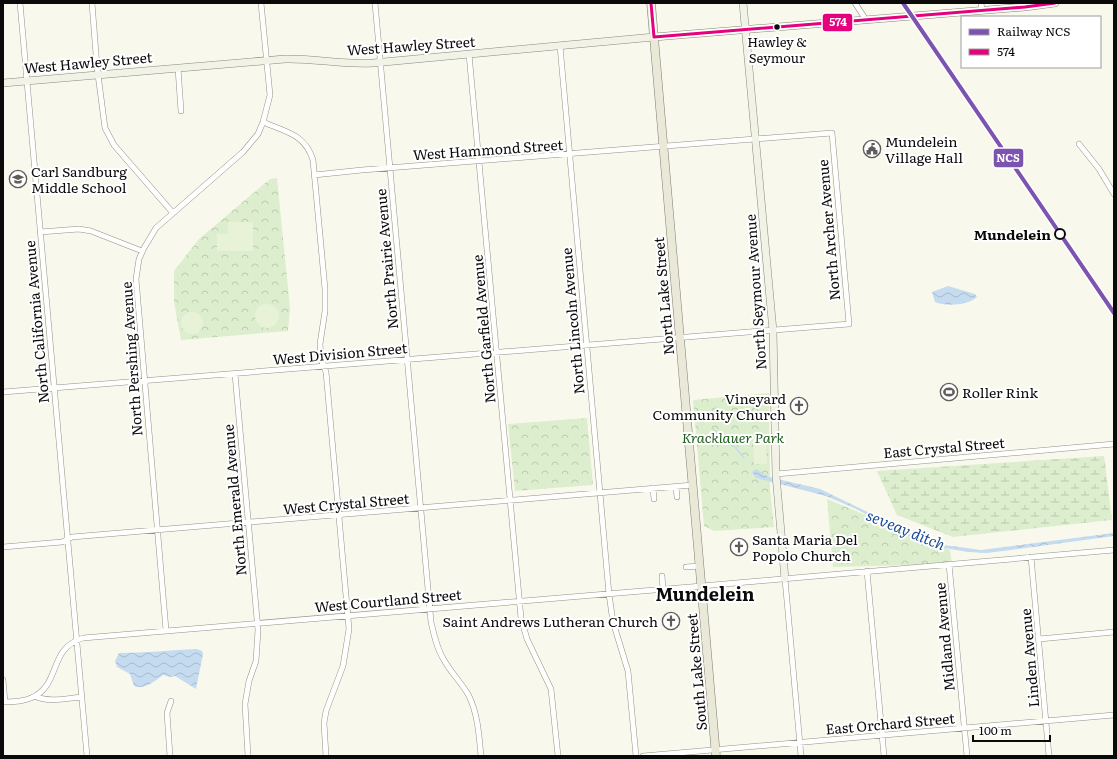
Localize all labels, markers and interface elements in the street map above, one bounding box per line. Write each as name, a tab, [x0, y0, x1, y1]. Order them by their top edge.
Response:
line badge: 574	[822, 13, 853, 32]
text: 574	[829, 13, 847, 29]
legend	[961, 16, 1101, 68]
marker: Hawley & Seymour	[772, 22, 782, 32]
text: Railway NCS	[997, 22, 1071, 40]
street label: West Hawley Street	[346, 31, 476, 59]
place label: Hawley & Seymour	[747, 32, 807, 67]
text: 574	[997, 42, 1015, 60]
street label: West Hawley Street	[23, 46, 153, 78]
place label: Mundelein Village Hall	[885, 131, 963, 167]
street label: West Hammond Street	[412, 134, 564, 164]
public building icon: Mundelein Village Hall	[862, 139, 882, 159]
line badge: NCS	[993, 148, 1024, 168]
text: NCS	[996, 149, 1020, 165]
street label: North Archer Avenue	[812, 159, 844, 301]
place label: Carl Sandburg Middle School	[31, 161, 127, 197]
school or university icon: Carl Sandburg Middle School	[8, 169, 28, 189]
street label: North Prairie Avenue	[370, 188, 402, 330]
street label: North Seymour Avenue	[740, 214, 770, 370]
place label: Mundelein	[974, 224, 1051, 244]
marker: Mundelein	[1054, 228, 1066, 240]
street label: North Lake Street	[648, 236, 678, 356]
street label: North California Avenue	[19, 240, 53, 404]
street label: North Lincoln Avenue	[556, 247, 588, 395]
street label: North Garfield Avenue	[467, 254, 499, 404]
street label: North Pershing Avenue	[116, 281, 146, 437]
street label: West Division Street	[272, 337, 408, 369]
sports icon: Roller Rink	[939, 382, 959, 402]
place label: Roller Rink	[962, 382, 1039, 402]
place label: Vineyard Community Church	[653, 388, 786, 424]
church icon: Vineyard Community Church	[789, 396, 809, 416]
street label: North Emerald Avenue	[217, 423, 251, 577]
park label: Kracklauer Park	[682, 427, 785, 447]
street label: East Crystal Street	[882, 432, 1006, 462]
street label: West Crystal Street	[282, 487, 410, 518]
water label: seveay ditch	[863, 503, 949, 555]
place label: Santa Maria Del Popolo Church	[752, 529, 858, 565]
church icon: Santa Maria Del Popolo Church	[729, 537, 749, 557]
district label: Mundelein	[655, 580, 755, 607]
street label: Midland Avenue	[929, 582, 959, 692]
street label: West Courtland Street	[314, 584, 463, 616]
street label: Linden Avenue	[1015, 608, 1043, 708]
place label: Saint Andrews Lutheran Church	[443, 611, 658, 631]
church icon: Saint Andrews Lutheran Church	[661, 611, 681, 631]
street label: South Lake Street	[681, 612, 711, 731]
street label: East Orchard Street	[825, 707, 956, 739]
scale bar	[973, 717, 1050, 743]
text: 100 m	[979, 721, 1012, 739]

